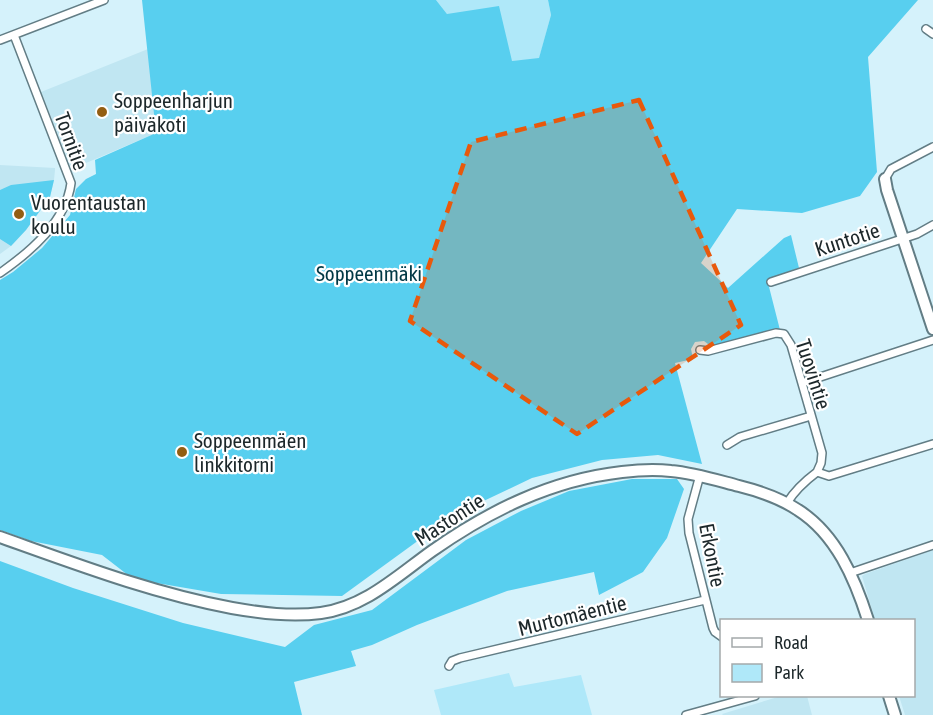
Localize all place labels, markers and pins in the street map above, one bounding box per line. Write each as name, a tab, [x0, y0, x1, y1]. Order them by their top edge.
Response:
place label: Soppeenharjun päiväkoti	[114, 88, 233, 136]
marker: Soppeenharjun päiväkoti	[95, 105, 109, 119]
place label: Vuorentaustan koulu	[31, 190, 146, 238]
marker: Vuorentaustan koulu	[12, 207, 26, 221]
place label: Soppeenmäen linkkitorni	[194, 428, 306, 476]
marker: Soppeenmäen linkkitorni	[175, 445, 189, 459]

